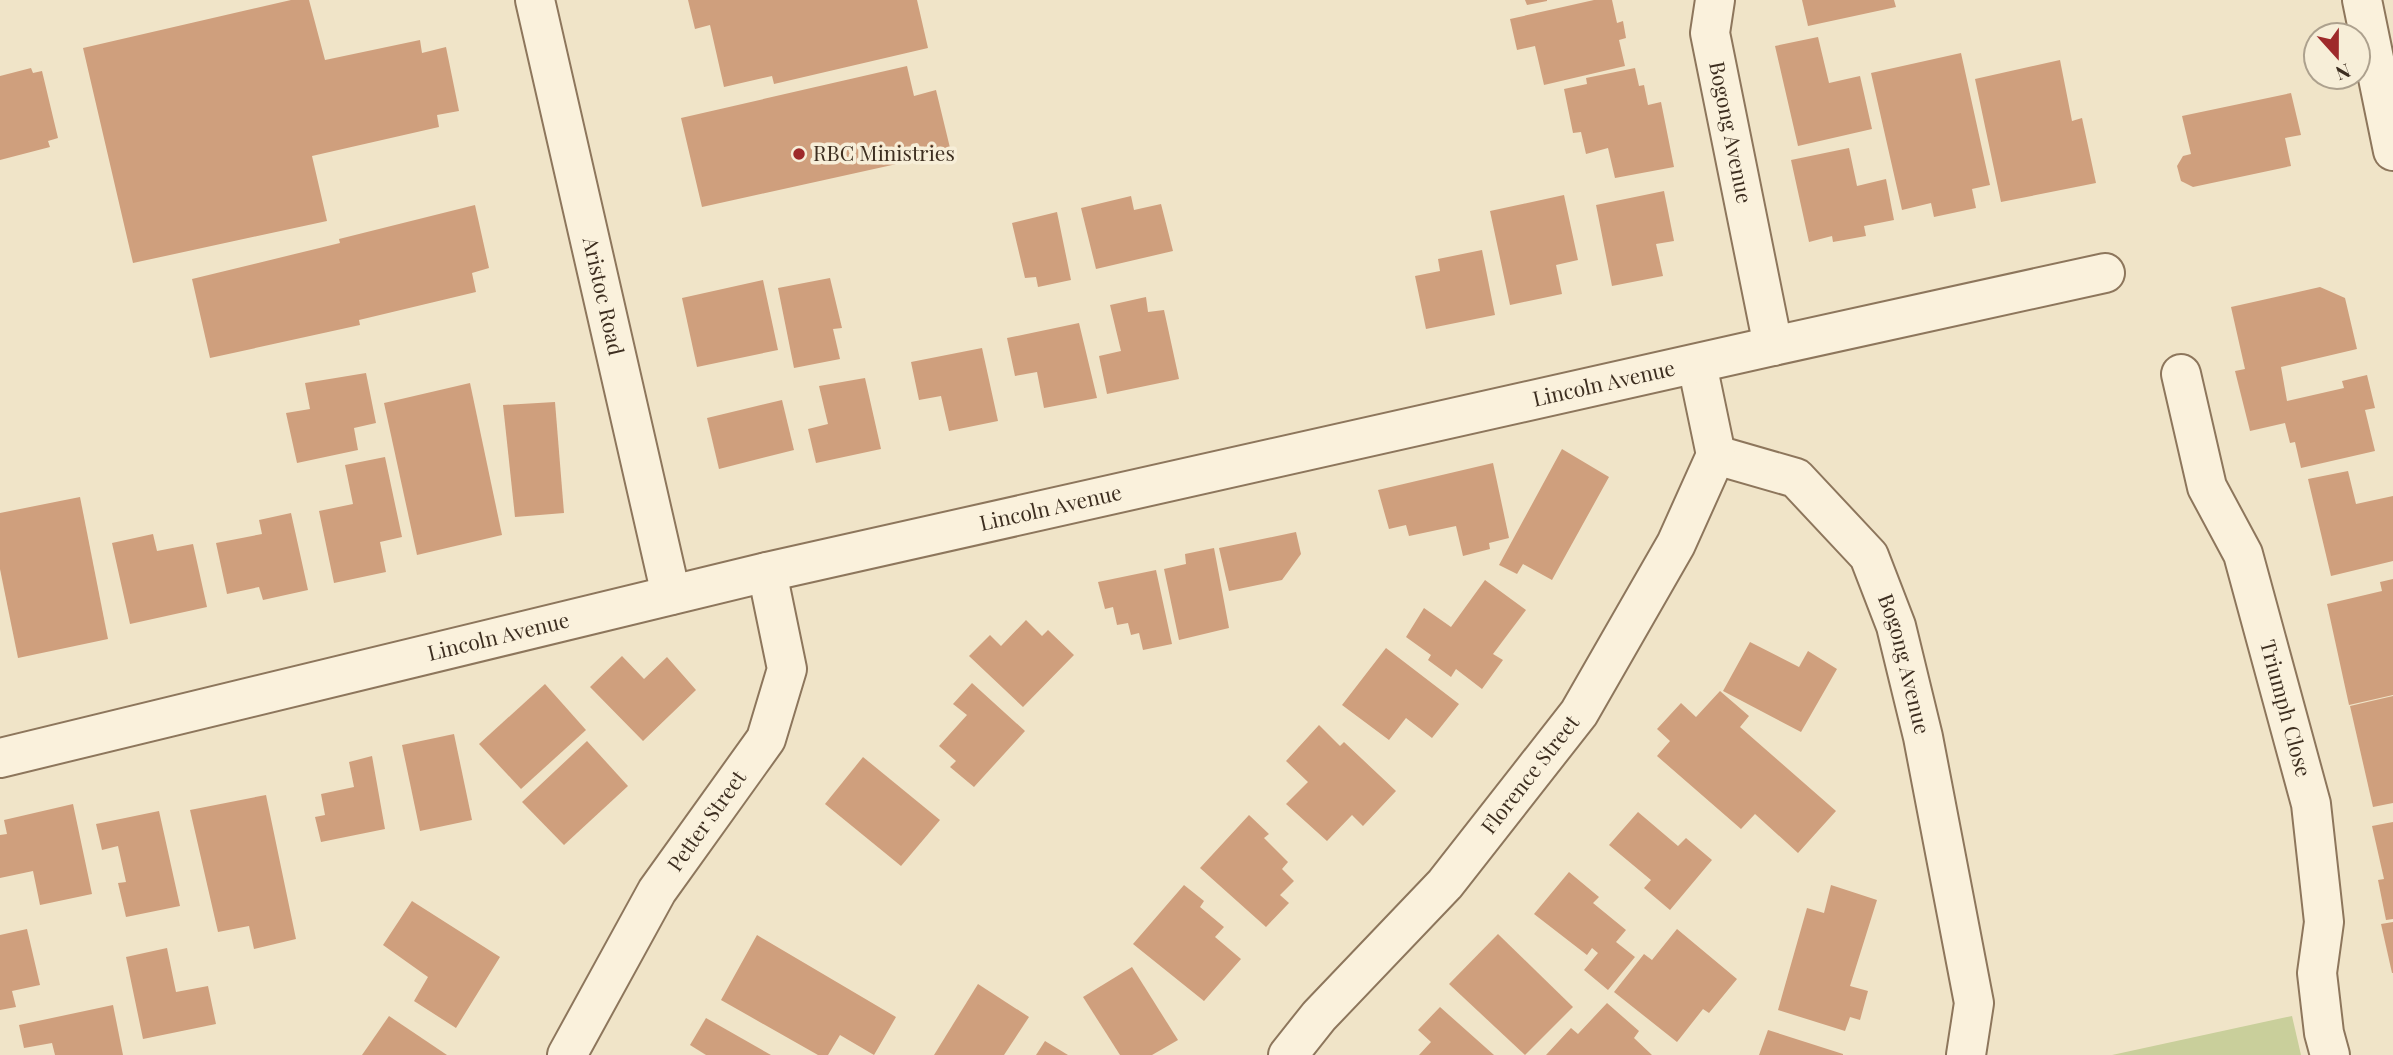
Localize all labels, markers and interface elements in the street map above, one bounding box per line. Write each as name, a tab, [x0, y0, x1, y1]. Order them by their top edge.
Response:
north arrow	[2302, 21, 2372, 91]
text: N	[2332, 58, 2355, 87]
street label: Bogong Avenue	[1704, 59, 1760, 206]
place label: RBC Ministries	[813, 138, 955, 166]
marker: RBC Ministries	[791, 146, 807, 162]
street label: Aristoc Road	[577, 233, 632, 358]
street label: Lincoln Avenue	[1530, 352, 1677, 412]
street label: Lincoln Avenue	[976, 477, 1124, 536]
street label: Bogong Avenue	[1873, 589, 1938, 737]
street label: Lincoln Avenue	[424, 604, 572, 666]
street label: Triumph Close	[2255, 636, 2319, 780]
street label: Florence Street	[1474, 708, 1585, 839]
street label: Petter Street	[660, 763, 752, 876]

